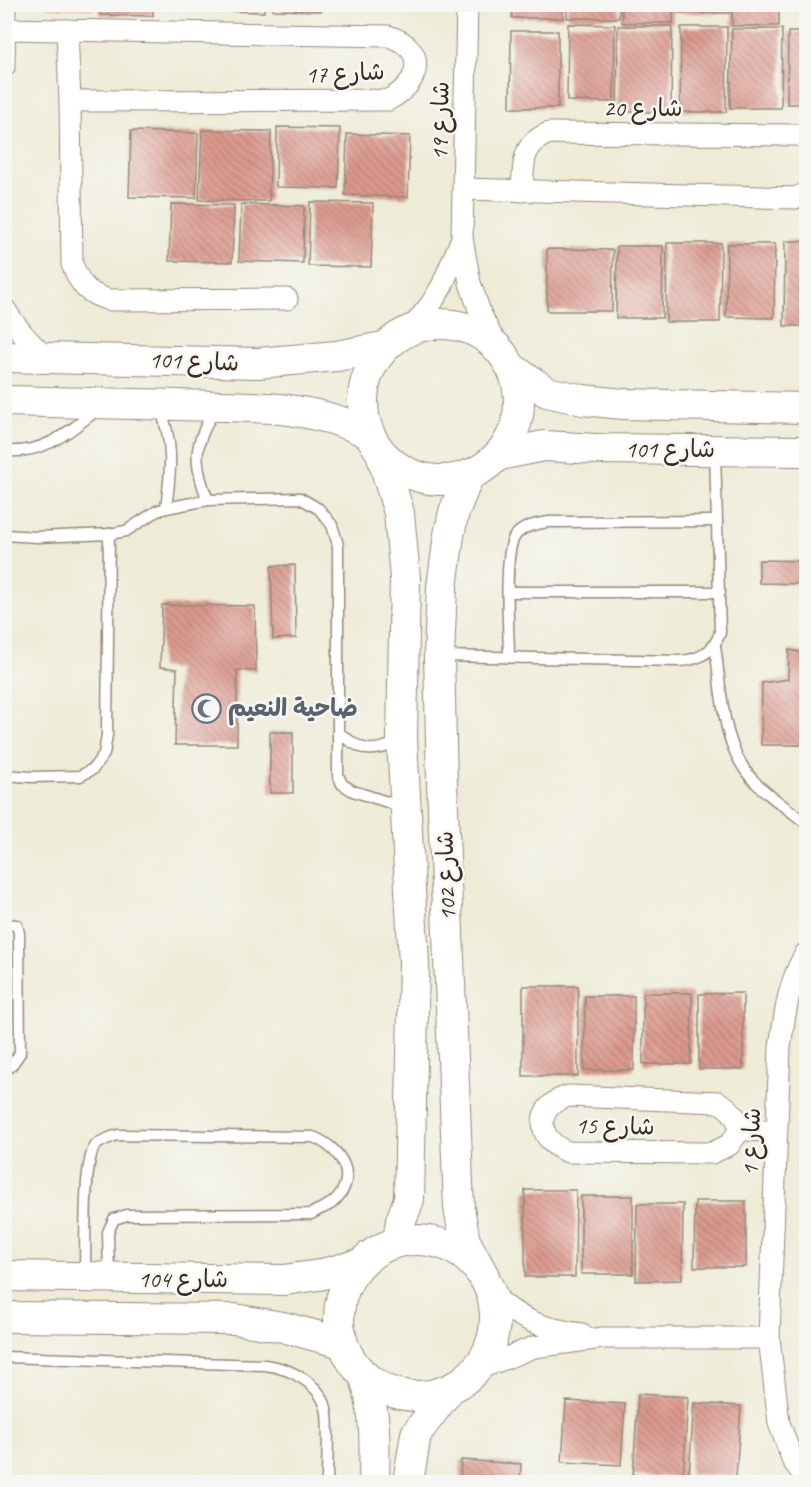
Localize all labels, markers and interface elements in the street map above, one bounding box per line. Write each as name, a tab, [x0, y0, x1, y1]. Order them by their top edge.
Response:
street label: شارع 17	[305, 56, 386, 92]
street label: شارع 19	[424, 81, 458, 161]
street label: شارع 20	[603, 93, 683, 125]
street label: شارع 101	[148, 344, 240, 380]
street label: شارع 101	[625, 434, 715, 466]
mosque icon: ضاحية النعيم	[191, 692, 223, 724]
place label: ضاحية النعيم	[228, 693, 358, 726]
street label: شارع 102	[429, 830, 465, 922]
street label: شارع 1	[735, 1107, 769, 1177]
street label: شارع 15	[575, 1110, 655, 1144]
street label: شارع 104	[138, 1264, 228, 1296]

